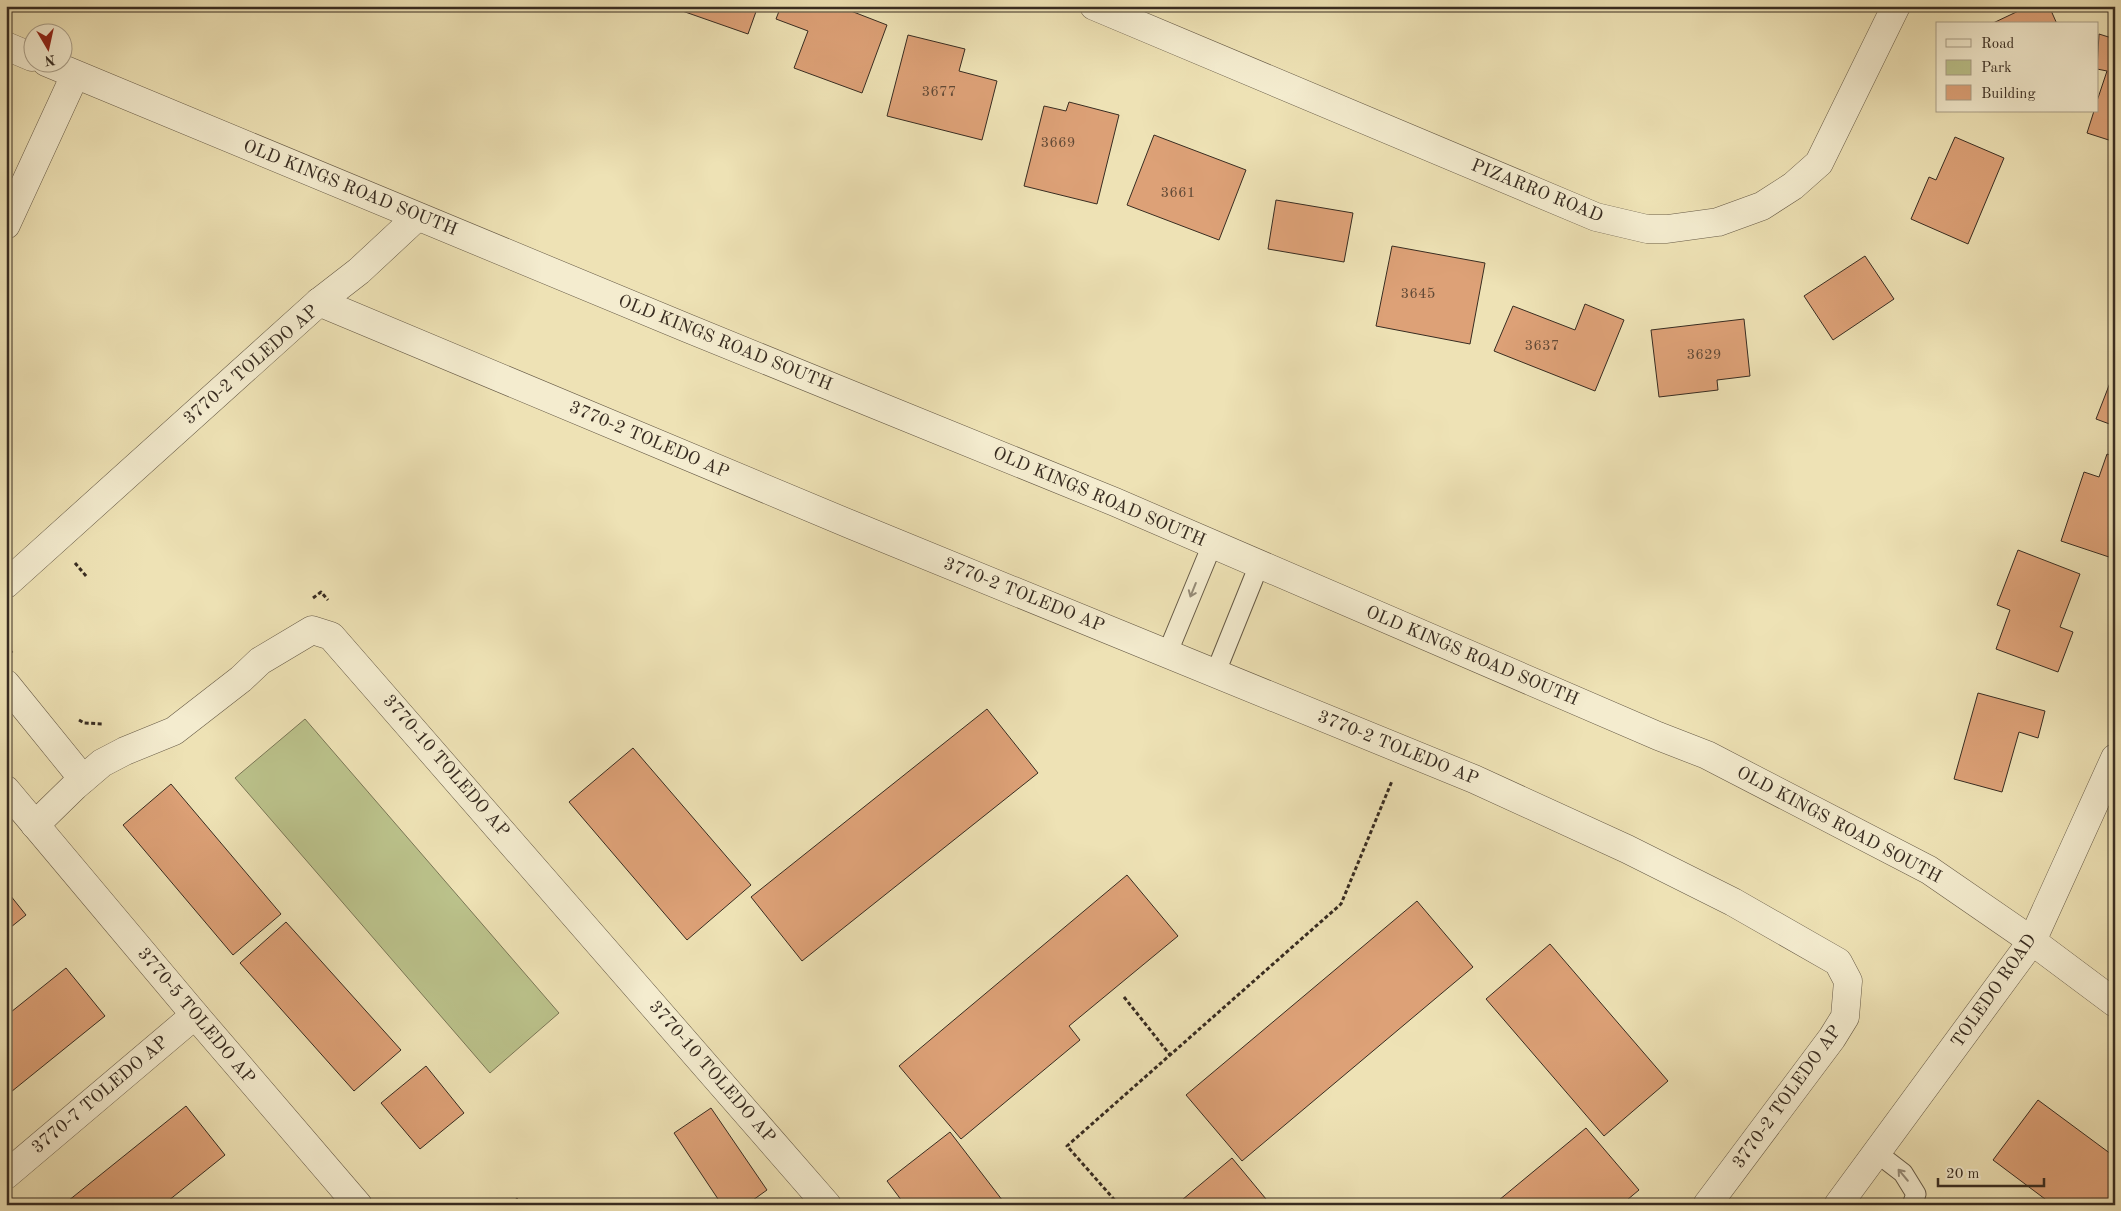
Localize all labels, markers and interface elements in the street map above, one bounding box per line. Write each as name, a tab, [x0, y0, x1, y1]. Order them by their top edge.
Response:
north arrow	[22, 22, 72, 72]
legend	[1936, 22, 2098, 112]
text: Road	[1981, 37, 2015, 52]
text: N	[43, 52, 56, 68]
text: Park	[1981, 61, 2012, 76]
house number: 3677	[922, 85, 956, 100]
text: Building	[1981, 87, 2036, 102]
house number: 3669	[1041, 136, 1075, 151]
street label: OLD KINGS ROAD SOUTH	[240, 137, 460, 239]
street label: PIZARRO ROAD	[1469, 156, 1605, 226]
house number: 3661	[1161, 186, 1195, 201]
house number: 3645	[1401, 287, 1435, 302]
street label: OLD KINGS ROAD SOUTH	[615, 292, 835, 394]
street label: 3770-2 TOLEDO AP	[180, 302, 322, 428]
house number: 3637	[1525, 339, 1559, 354]
house number: 3629	[1687, 348, 1721, 363]
street label: 3770-2 TOLEDO AP	[567, 398, 731, 482]
street label: OLD KINGS ROAD SOUTH	[990, 444, 1208, 550]
street label: 3770-2 TOLEDO AP	[941, 555, 1107, 635]
one-way arrow	[1188, 582, 1198, 597]
street label: OLD KINGS ROAD SOUTH	[1363, 603, 1581, 709]
street label: 3770-10 TOLEDO AP	[380, 691, 512, 841]
street label: 3770-2 TOLEDO AP	[1315, 708, 1481, 788]
street label: OLD KINGS ROAD SOUTH	[1734, 763, 1944, 887]
street label: TOLEDO ROAD	[1948, 931, 2040, 1051]
street label: 3770-5 TOLEDO AP	[134, 945, 258, 1087]
street label: 3770-10 TOLEDO AP	[646, 997, 778, 1147]
street label: 3770-2 TOLEDO AP	[1729, 1022, 1845, 1172]
street label: 3770-7 TOLEDO AP	[29, 1033, 171, 1157]
scale bar	[1938, 1156, 2045, 1188]
text: 20 m	[1946, 1167, 1980, 1182]
one-way arrow	[1898, 1169, 1909, 1182]

